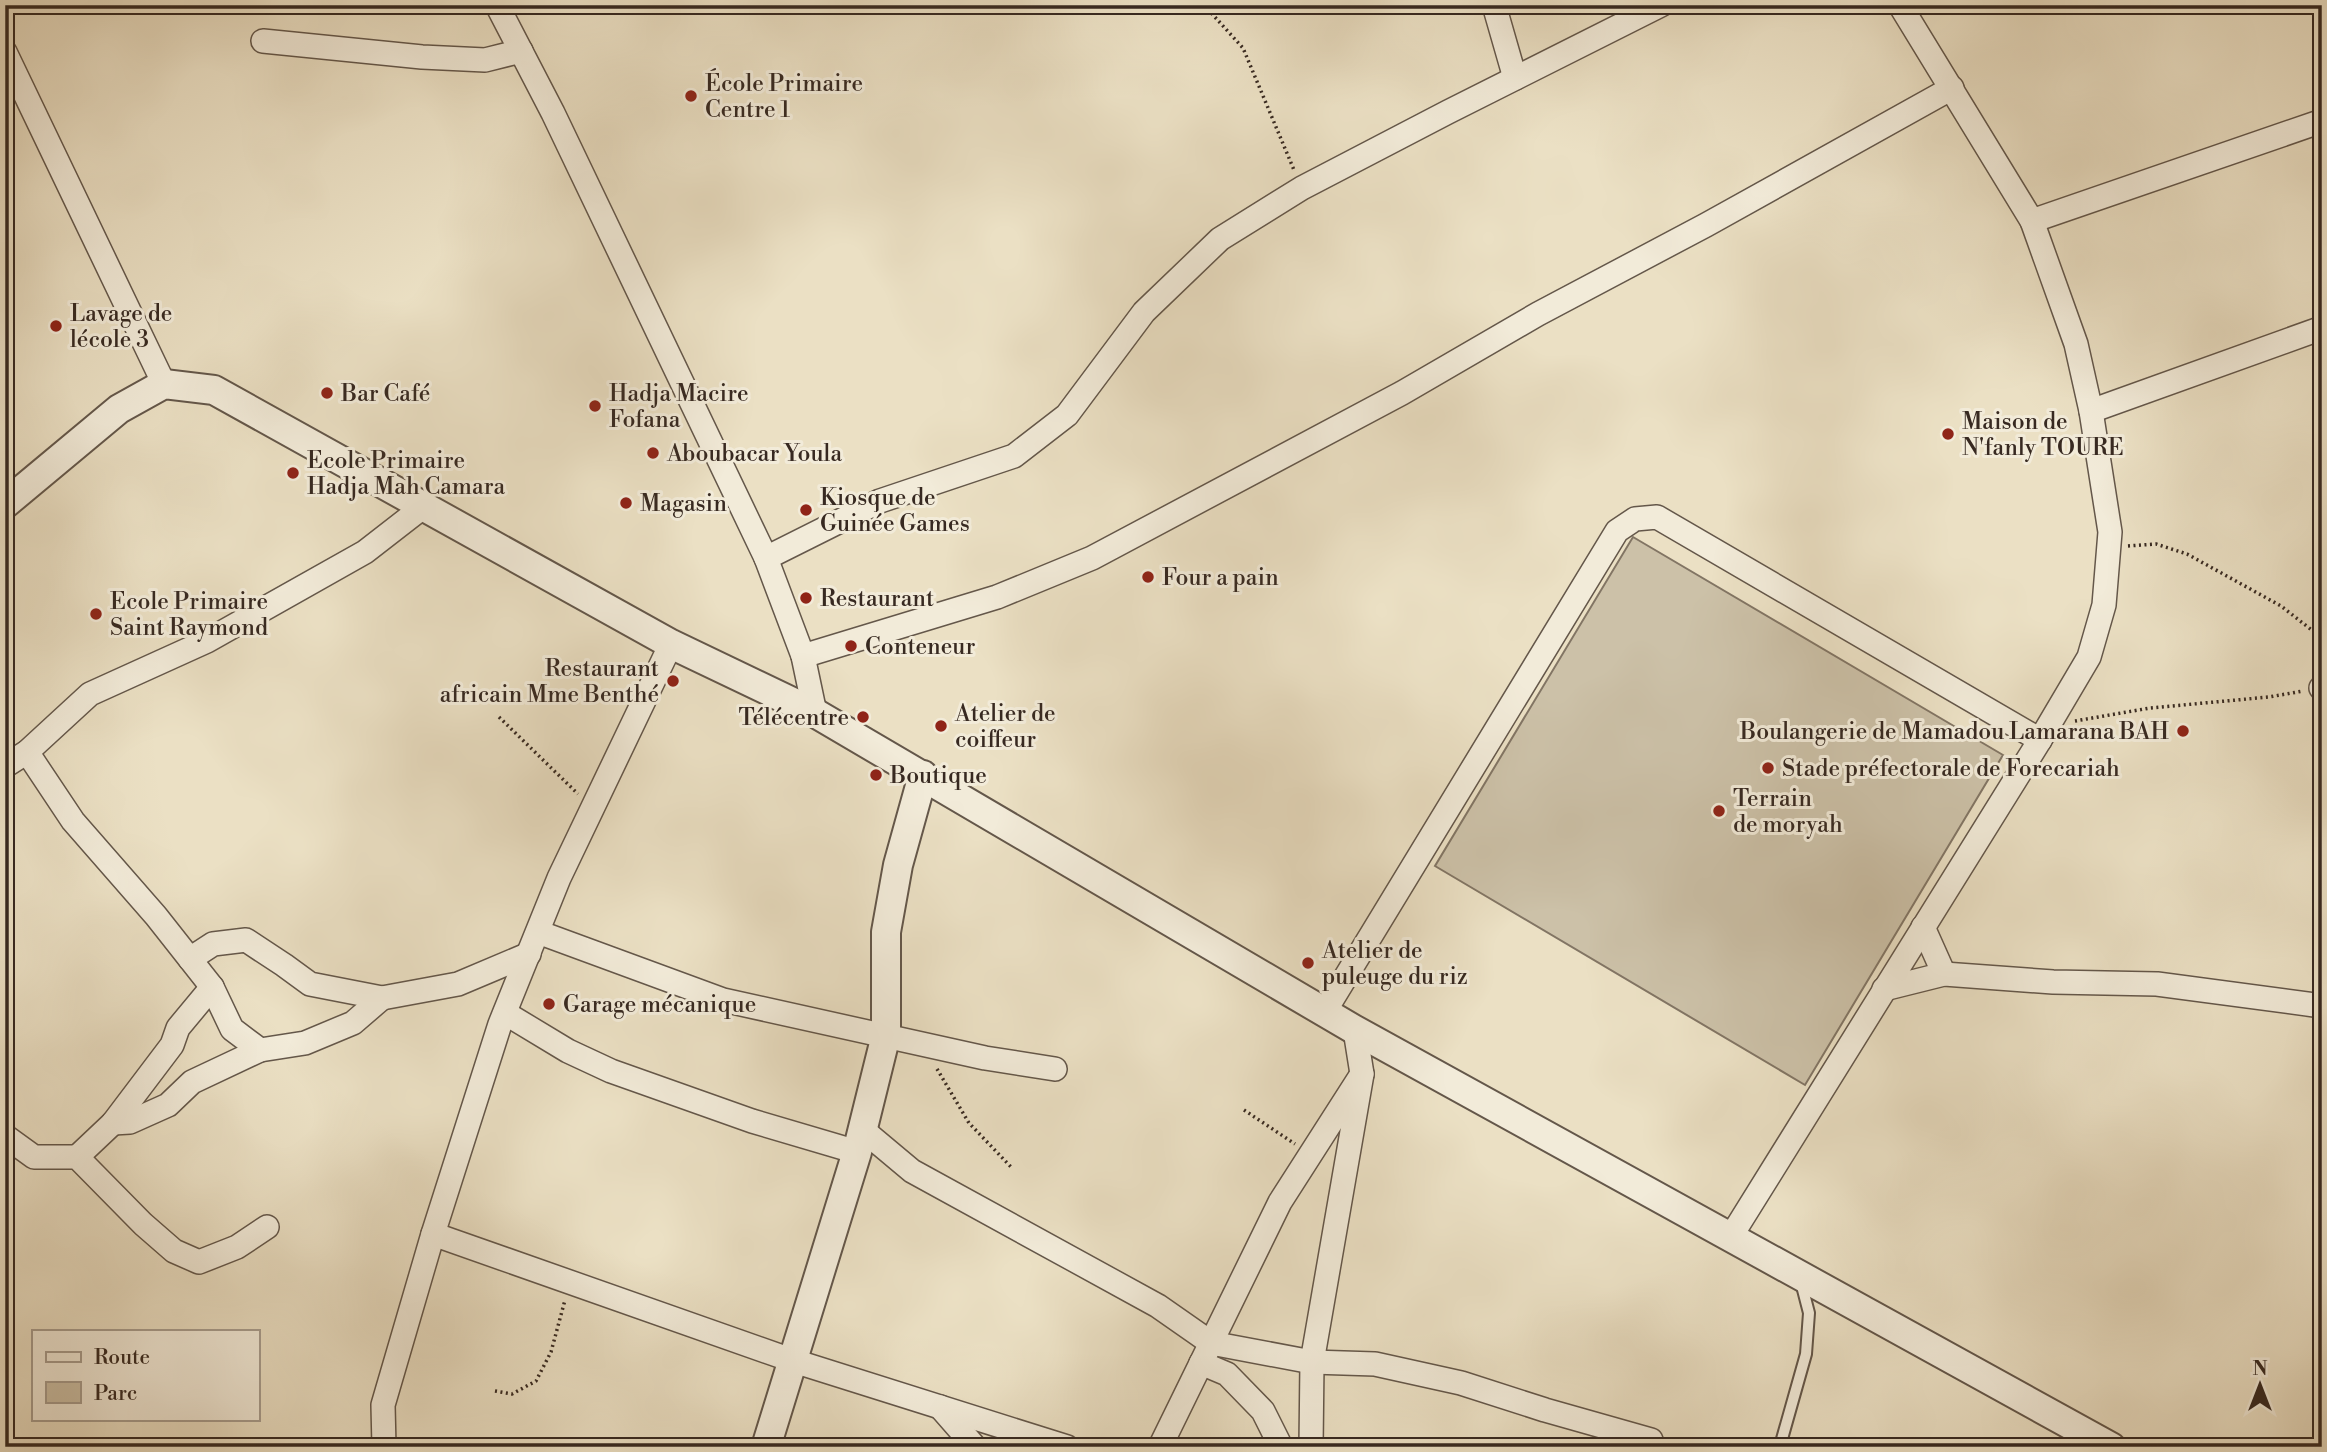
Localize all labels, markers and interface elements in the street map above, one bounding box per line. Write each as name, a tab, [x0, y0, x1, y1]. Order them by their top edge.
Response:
place label: École Primaire Centre 1	[705, 68, 863, 124]
marker: École Primaire Centre 1	[683, 88, 699, 104]
place label: Lavage de lécole 3	[70, 300, 172, 354]
marker: Lavage de lécole 3	[48, 318, 64, 334]
place label: Bar Café	[340, 380, 430, 408]
place label: Hadja Macire Fofana	[609, 380, 749, 434]
marker: Bar Café	[319, 385, 335, 401]
marker: Hadja Macire Fofana	[587, 398, 603, 414]
place label: Maison de N'fanly TOURE	[1962, 408, 2124, 462]
marker: Maison de N'fanly TOURE	[1940, 426, 1956, 442]
place label: Aboubacar Youla	[666, 440, 842, 468]
marker: Aboubacar Youla	[645, 445, 661, 461]
place label: Ecole Primaire Hadja Mah Camara	[307, 447, 505, 501]
marker: Ecole Primaire Hadja Mah Camara	[285, 465, 301, 481]
place label: Kiosque de Guinée Games	[820, 484, 970, 538]
place label: Magasin	[640, 490, 727, 518]
marker: Magasin	[618, 495, 634, 511]
marker: Kiosque de Guinée Games	[798, 502, 814, 518]
place label: Four a pain	[1162, 564, 1279, 592]
marker: Four a pain	[1140, 569, 1156, 585]
place label: Restaurant	[820, 585, 934, 613]
place label: Ecole Primaire Saint Raymond	[110, 588, 268, 642]
marker: Restaurant	[798, 590, 814, 606]
marker: Ecole Primaire Saint Raymond	[88, 606, 104, 622]
place label: Conteneur	[865, 633, 975, 661]
marker: Conteneur	[843, 638, 859, 654]
place label: Restaurant africain Mme Benthé	[440, 655, 659, 709]
marker: Restaurant africain Mme Benthé	[665, 673, 681, 689]
place label: Atelier de coiffeur	[954, 700, 1056, 754]
place label: Télécentre	[738, 704, 849, 732]
marker: Télécentre	[855, 709, 871, 725]
marker: Atelier de coiffeur	[933, 718, 949, 734]
place label: Boulangerie de Mamadou Lamarana BAH	[1739, 718, 2170, 746]
marker: Boulangerie de Mamadou Lamarana BAH	[2175, 723, 2191, 739]
place label: Stade préfectorale de Forecariah	[1782, 755, 2120, 783]
marker: Stade préfectorale de Forecariah	[1760, 760, 1776, 776]
place label: Boutique	[889, 762, 987, 790]
marker: Boutique	[868, 767, 884, 783]
place label: Terrain de moryah	[1733, 785, 1843, 839]
marker: Terrain de moryah	[1711, 803, 1727, 819]
place label: Atelier de puleuge du riz	[1321, 937, 1468, 991]
marker: Atelier de puleuge du riz	[1300, 955, 1316, 971]
place label: Garage mécanique	[563, 991, 756, 1019]
marker: Garage mécanique	[541, 996, 557, 1012]
legend	[32, 1330, 259, 1420]
text: Route	[94, 1345, 150, 1371]
north arrow	[2226, 1350, 2296, 1420]
text: N	[2252, 1357, 2268, 1381]
text: Parc	[94, 1381, 137, 1407]

